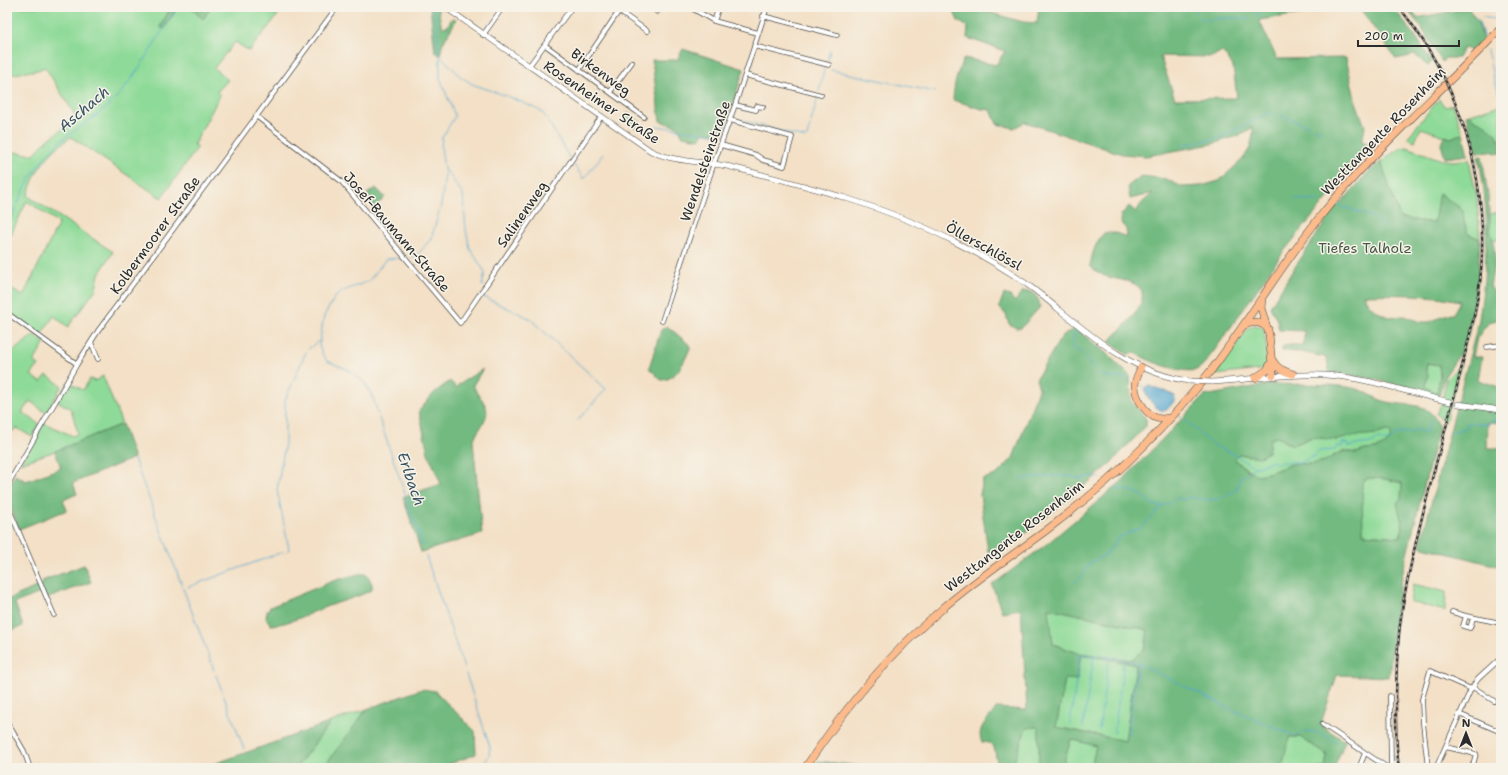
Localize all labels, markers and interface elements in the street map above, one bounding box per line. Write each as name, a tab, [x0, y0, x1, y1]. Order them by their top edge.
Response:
scale bar	[1358, 22, 1459, 48]
text: 200 m	[1364, 28, 1403, 44]
street label: Birkenweg	[567, 44, 635, 100]
street label: Rosenheimer Straße	[540, 56, 664, 148]
street label: Westtangente Rosenheim	[1317, 63, 1449, 199]
water label: Aschach	[54, 82, 114, 136]
street label: Wendelsteinstraße	[676, 98, 734, 224]
street label: Josef-Baumann-Straße	[340, 168, 454, 296]
street label: Kolbermoorer Straße	[106, 172, 204, 298]
street label: Salinenweg	[492, 177, 552, 251]
street label: Öllerschlössl	[943, 218, 1026, 275]
park label: Tiefes Talholz	[1318, 239, 1412, 257]
water label: Erlbach	[393, 449, 429, 509]
street label: Westtangente Rosenheim	[941, 476, 1087, 596]
north arrow	[1446, 713, 1486, 753]
text: N	[1462, 716, 1471, 731]

